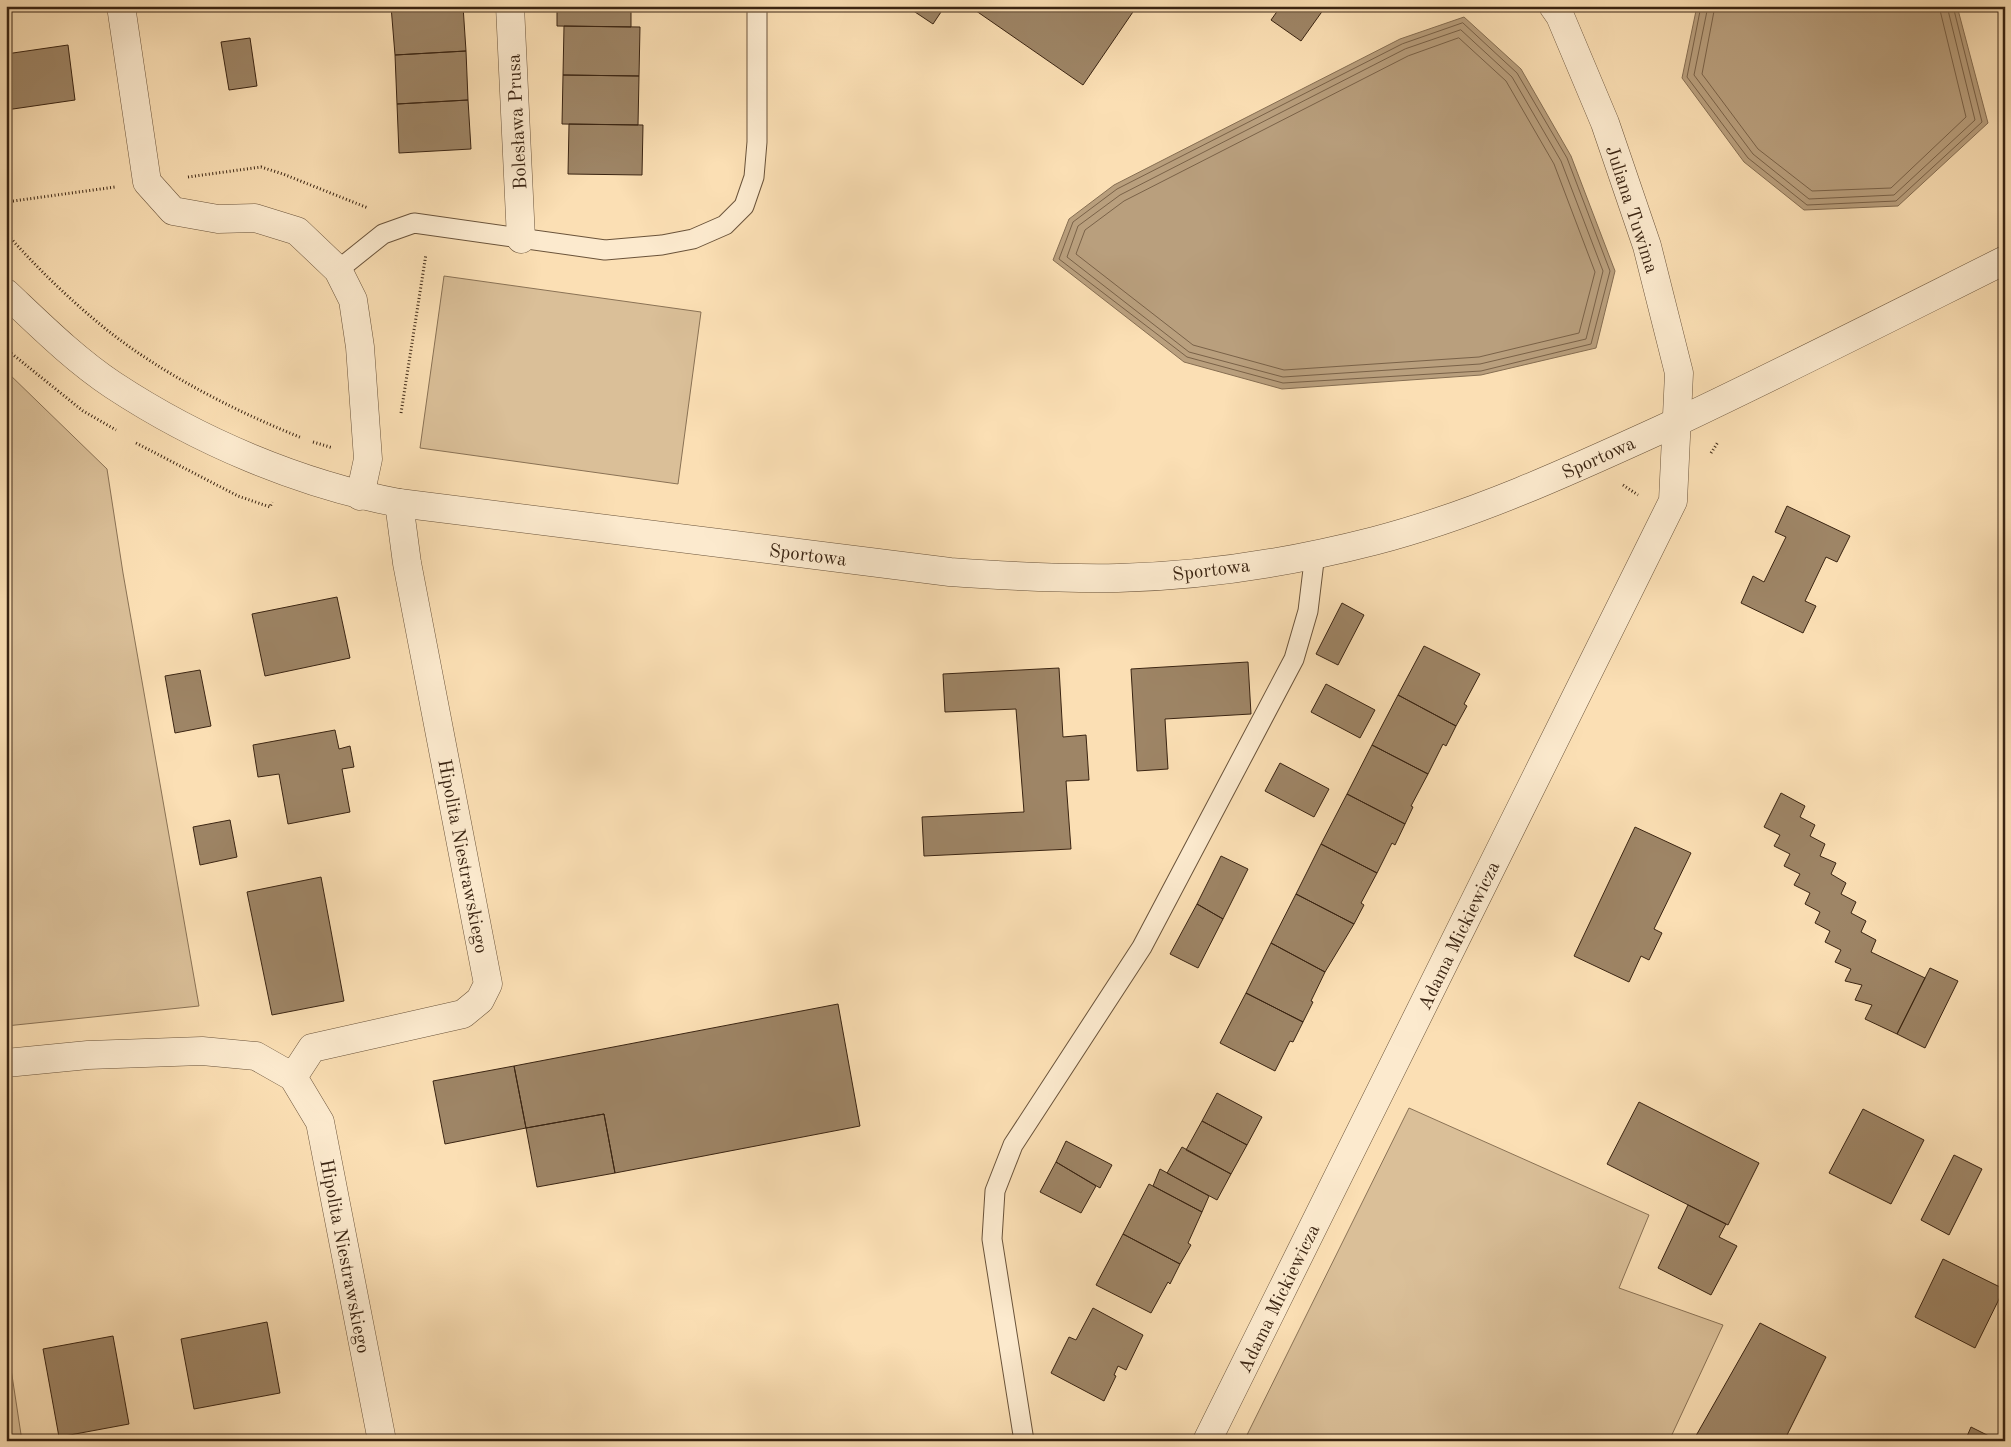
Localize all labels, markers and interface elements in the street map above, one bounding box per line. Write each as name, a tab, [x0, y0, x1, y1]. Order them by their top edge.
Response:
street label: Bolesława Prusa	[505, 53, 532, 190]
street label: Juliana Tuwima	[1601, 144, 1660, 277]
street label: Sportowa	[1559, 434, 1639, 484]
street label: Sportowa	[768, 542, 848, 571]
street label: Sportowa	[1171, 557, 1252, 586]
street label: Hipolita Niestrawskiego	[433, 758, 490, 955]
street label: Adama Mickiewicza	[1416, 858, 1505, 1013]
street label: Hipolita Niestrawskiego	[315, 1158, 372, 1355]
street label: Adama Mickiewicza	[1236, 1221, 1325, 1376]

